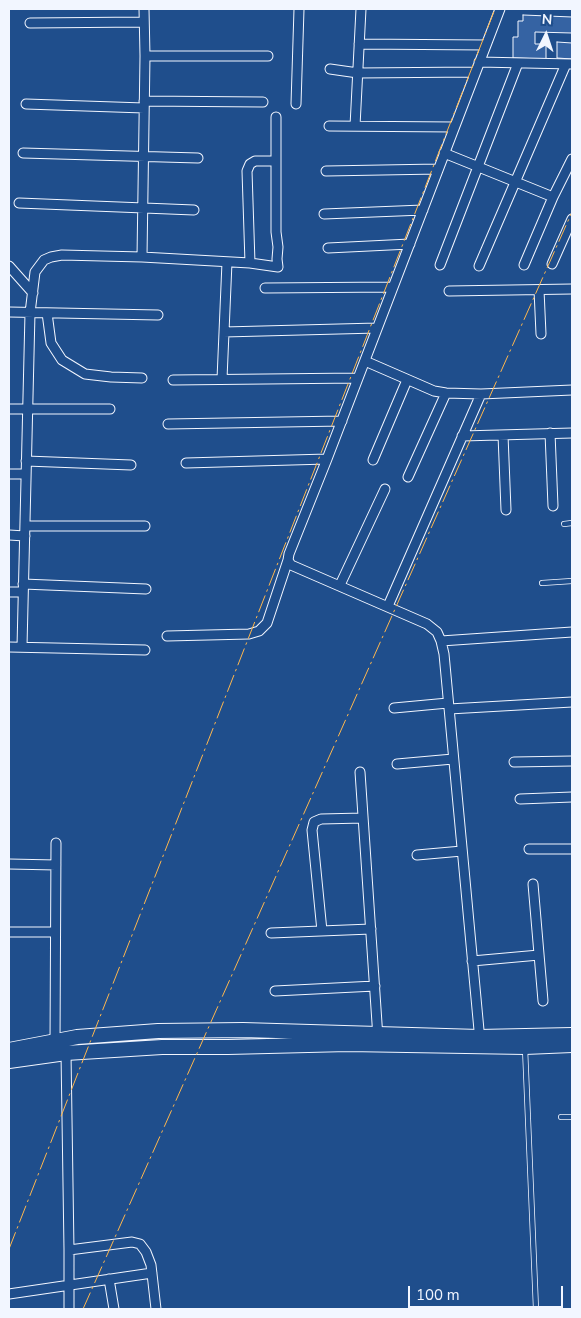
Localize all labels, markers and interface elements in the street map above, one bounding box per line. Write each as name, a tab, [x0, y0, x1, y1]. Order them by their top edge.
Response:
north arrow	[521, 10, 571, 60]
text: N	[541, 10, 553, 29]
scale bar	[411, 1276, 566, 1308]
text: 100 m	[416, 1285, 460, 1305]

